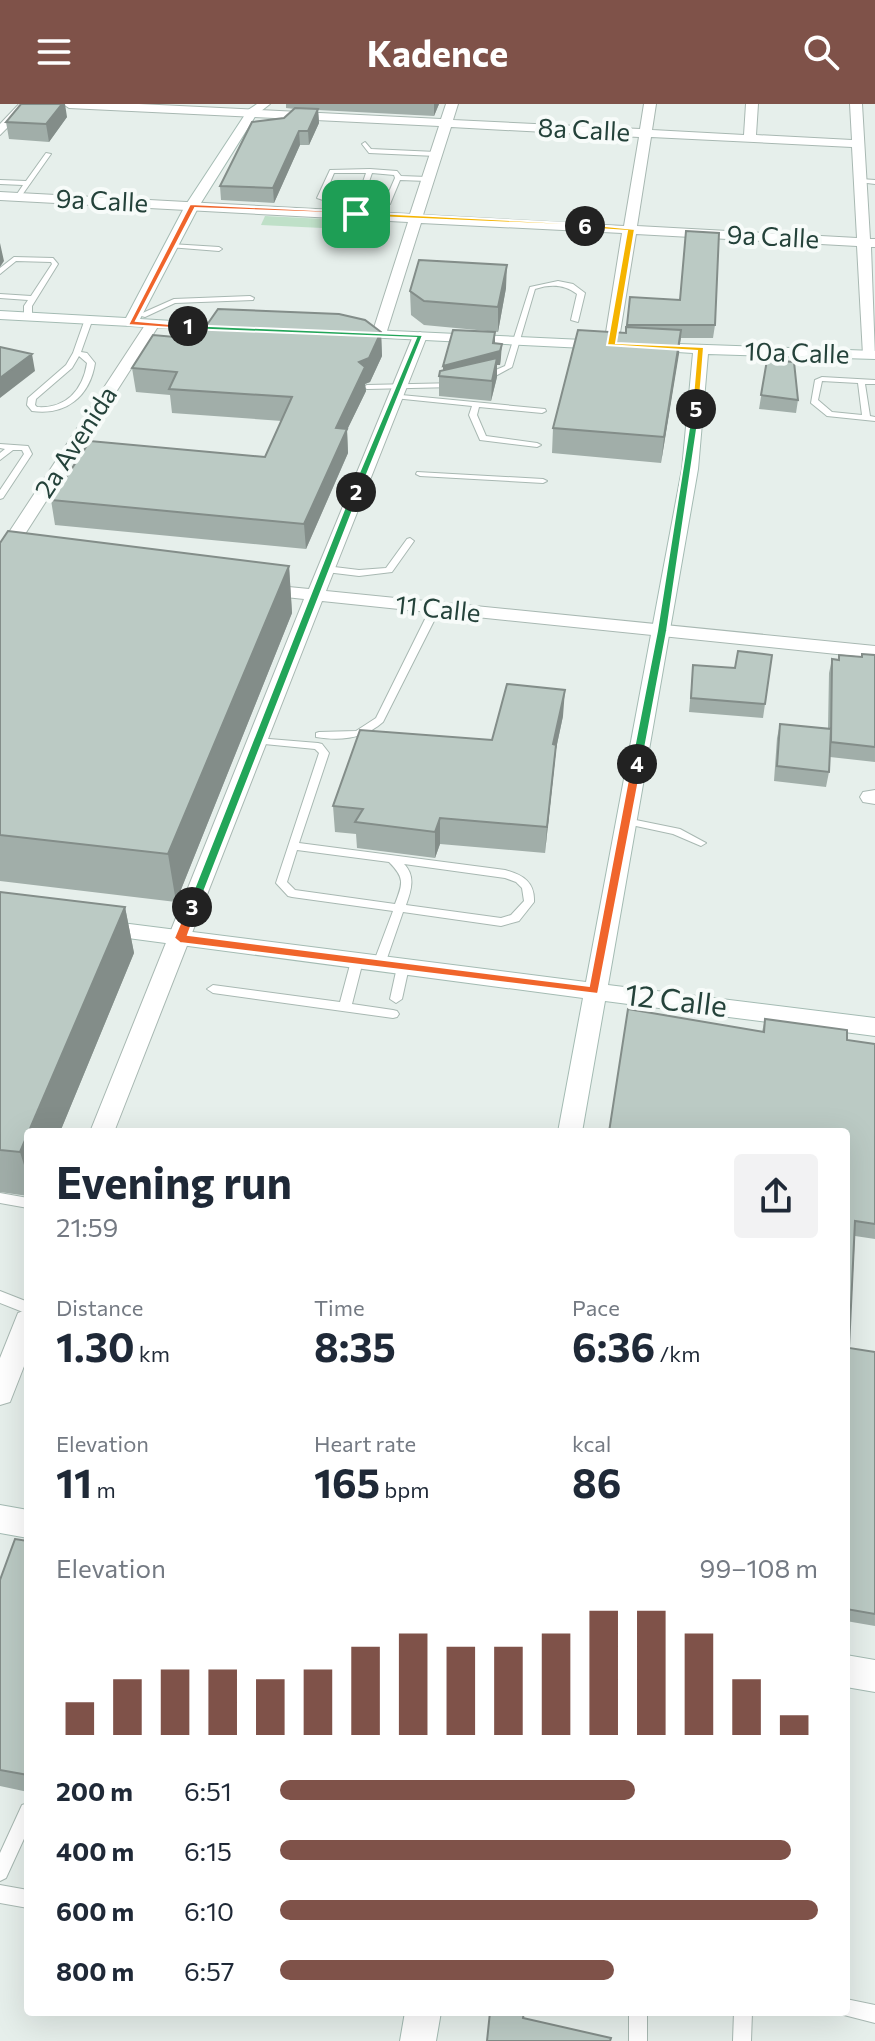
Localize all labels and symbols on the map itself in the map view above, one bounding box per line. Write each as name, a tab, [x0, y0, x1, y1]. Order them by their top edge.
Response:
street label: 8a Calle	[537, 111, 631, 146]
pin	[322, 180, 390, 248]
street label: 9a Calle	[55, 182, 149, 217]
pin: 6	[565, 206, 605, 246]
street label: 9a Calle	[726, 218, 820, 253]
pin: 1	[168, 306, 208, 346]
street label: 10a Calle	[744, 334, 850, 369]
street label: 2a Avenida	[27, 380, 122, 503]
pin: 5	[676, 389, 716, 429]
pin: 2	[336, 472, 376, 512]
street label: 11 Calle	[394, 588, 482, 627]
pin: 4	[617, 744, 657, 784]
pin: 3	[172, 887, 212, 927]
street label: 12 Calle	[623, 974, 729, 1023]

